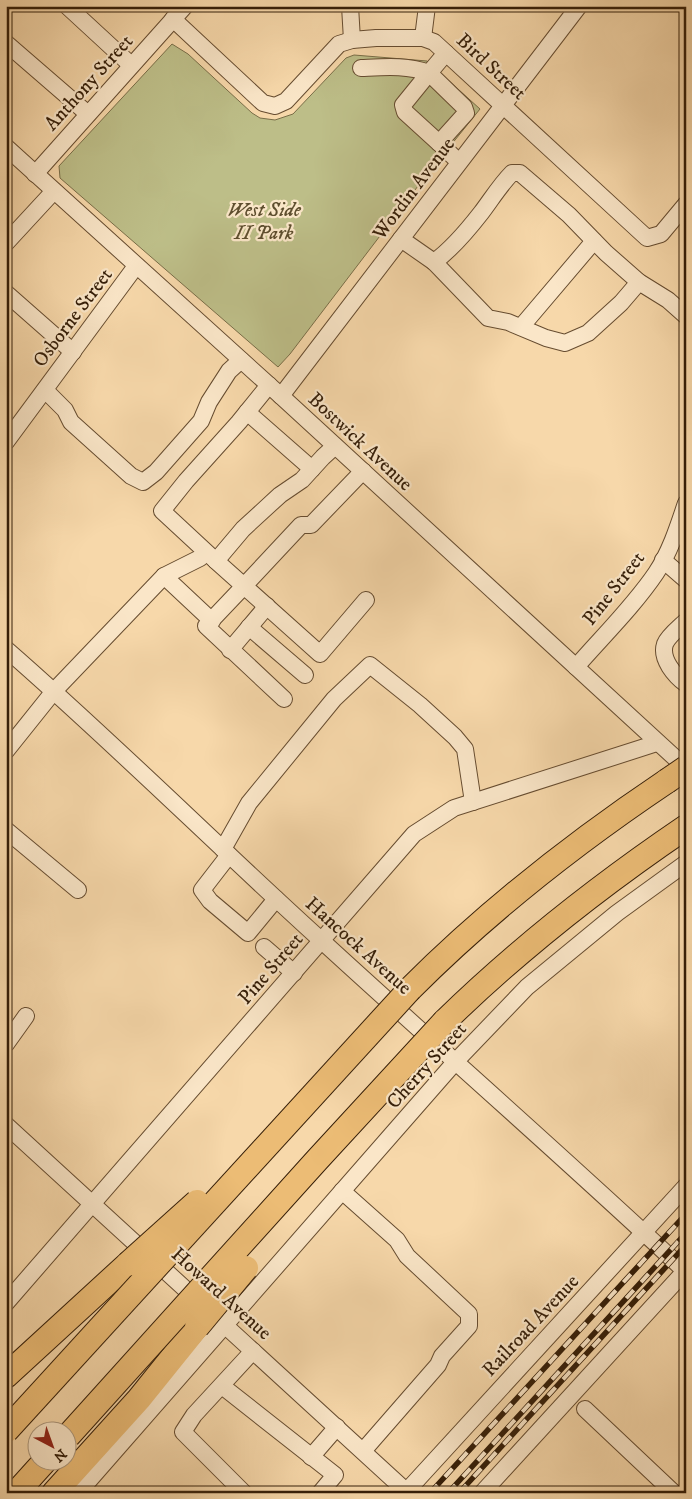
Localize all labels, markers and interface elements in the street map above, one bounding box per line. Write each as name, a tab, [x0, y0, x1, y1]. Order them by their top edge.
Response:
street label: Bird Street	[451, 28, 531, 106]
street label: Anthony Street	[39, 30, 139, 136]
street label: Wordin Avenue	[367, 133, 461, 246]
park label: West Side II Park	[227, 198, 302, 246]
street label: Osborne Street	[28, 263, 119, 372]
street label: Bostwick Avenue	[303, 387, 417, 497]
street label: Pine Street	[578, 547, 651, 631]
street label: Hancock Avenue	[300, 892, 416, 1000]
street label: Pine Street	[233, 928, 309, 1010]
street label: Cherry Street	[382, 1018, 473, 1114]
street label: Howard Avenue	[166, 1242, 276, 1346]
street label: Railroad Avenue	[477, 1270, 585, 1382]
north arrow	[28, 1422, 78, 1472]
text: N	[49, 1444, 70, 1466]

